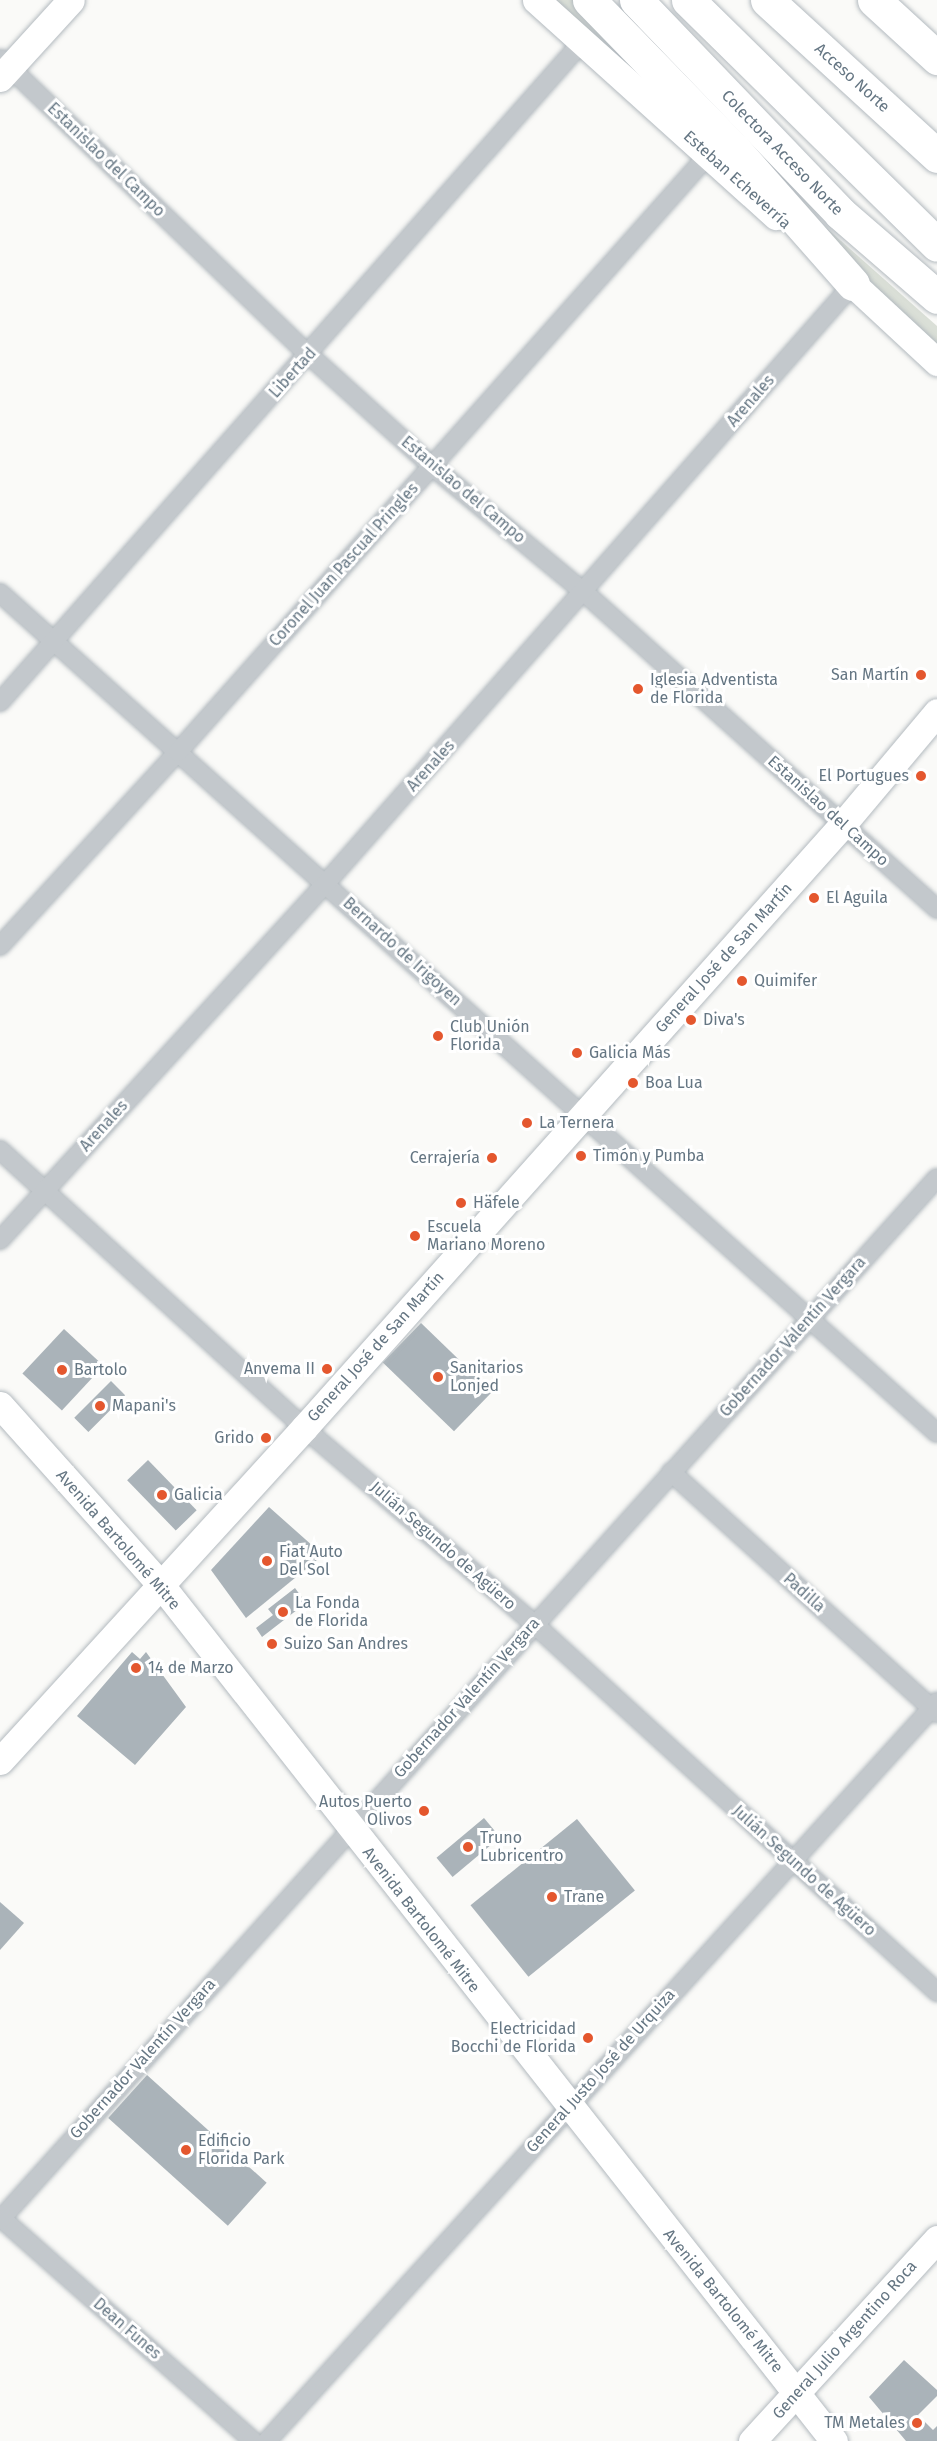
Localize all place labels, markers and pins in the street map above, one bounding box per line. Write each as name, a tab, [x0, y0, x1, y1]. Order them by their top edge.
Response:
place label: San Martín	[831, 665, 909, 685]
marker: San Martín	[914, 668, 928, 682]
place label: Iglesia Adventista de Florida	[650, 670, 778, 708]
marker: Iglesia Adventista de Florida	[631, 682, 645, 696]
place label: El Portugues	[819, 766, 909, 786]
marker: El Portugues	[914, 769, 928, 783]
place label: El Aguila	[826, 888, 888, 908]
marker: El Aguila	[807, 891, 821, 905]
place label: Quimifer	[754, 971, 817, 991]
marker: Quimifer	[735, 974, 749, 988]
place label: Diva's	[703, 1010, 745, 1030]
marker: Diva's	[684, 1013, 698, 1027]
place label: Club Unión Florida	[450, 1017, 530, 1055]
marker: Club Unión Florida	[431, 1029, 445, 1043]
place label: Galicia Más	[589, 1043, 670, 1063]
marker: Galicia Más	[570, 1046, 584, 1060]
place label: Boa Lua	[645, 1073, 703, 1093]
marker: Boa Lua	[626, 1076, 640, 1090]
place label: La Ternera	[539, 1113, 614, 1133]
marker: La Ternera	[520, 1116, 534, 1130]
place label: Timón y Pumba	[593, 1146, 705, 1166]
place label: Cerrajería	[410, 1148, 480, 1168]
marker: Timón y Pumba	[574, 1149, 588, 1163]
marker: Cerrajería	[485, 1151, 499, 1165]
place label: Häfele	[473, 1193, 520, 1213]
marker: Häfele	[454, 1196, 468, 1210]
place label: Escuela Mariano Moreno	[427, 1217, 545, 1255]
marker: Escuela Mariano Moreno	[408, 1229, 422, 1243]
place label: Sanitarios Lonjed	[450, 1358, 523, 1396]
place label: Anvema II	[244, 1359, 315, 1379]
place label: Bartolo	[74, 1360, 127, 1380]
marker: Anvema II	[320, 1362, 334, 1376]
marker: Bartolo	[55, 1363, 69, 1377]
marker: Sanitarios Lonjed	[431, 1370, 445, 1384]
place label: Mapani's	[112, 1396, 176, 1416]
marker: Mapani's	[93, 1399, 107, 1413]
place label: Grido	[214, 1428, 254, 1448]
marker: Grido	[259, 1431, 273, 1445]
place label: Galicia	[174, 1485, 223, 1505]
marker: Galicia	[155, 1488, 169, 1502]
place label: Fiat Auto Del Sol	[279, 1542, 343, 1580]
marker: Fiat Auto Del Sol	[260, 1554, 274, 1568]
place label: La Fonda de Florida	[295, 1593, 368, 1631]
marker: La Fonda de Florida	[276, 1605, 290, 1619]
place label: Suizo San Andres	[284, 1634, 408, 1654]
marker: Suizo San Andres	[265, 1637, 279, 1651]
place label: 14 de Marzo	[148, 1658, 234, 1678]
marker: 14 de Marzo	[129, 1661, 143, 1675]
place label: Autos Puerto Olivos	[319, 1792, 412, 1830]
marker: Autos Puerto Olivos	[417, 1804, 431, 1818]
place label: Truno Lubricentro	[480, 1828, 563, 1866]
marker: Truno Lubricentro	[461, 1840, 475, 1854]
place label: Trane	[564, 1887, 604, 1907]
marker: Trane	[545, 1890, 559, 1904]
place label: Electricidad Bocchi de Florida	[451, 2019, 576, 2057]
marker: Electricidad Bocchi de Florida	[581, 2031, 595, 2045]
place label: Edificio Florida Park	[198, 2131, 284, 2169]
marker: Edificio Florida Park	[179, 2143, 193, 2157]
place label: TM Metales	[824, 2413, 905, 2433]
marker: TM Metales	[910, 2416, 924, 2430]

